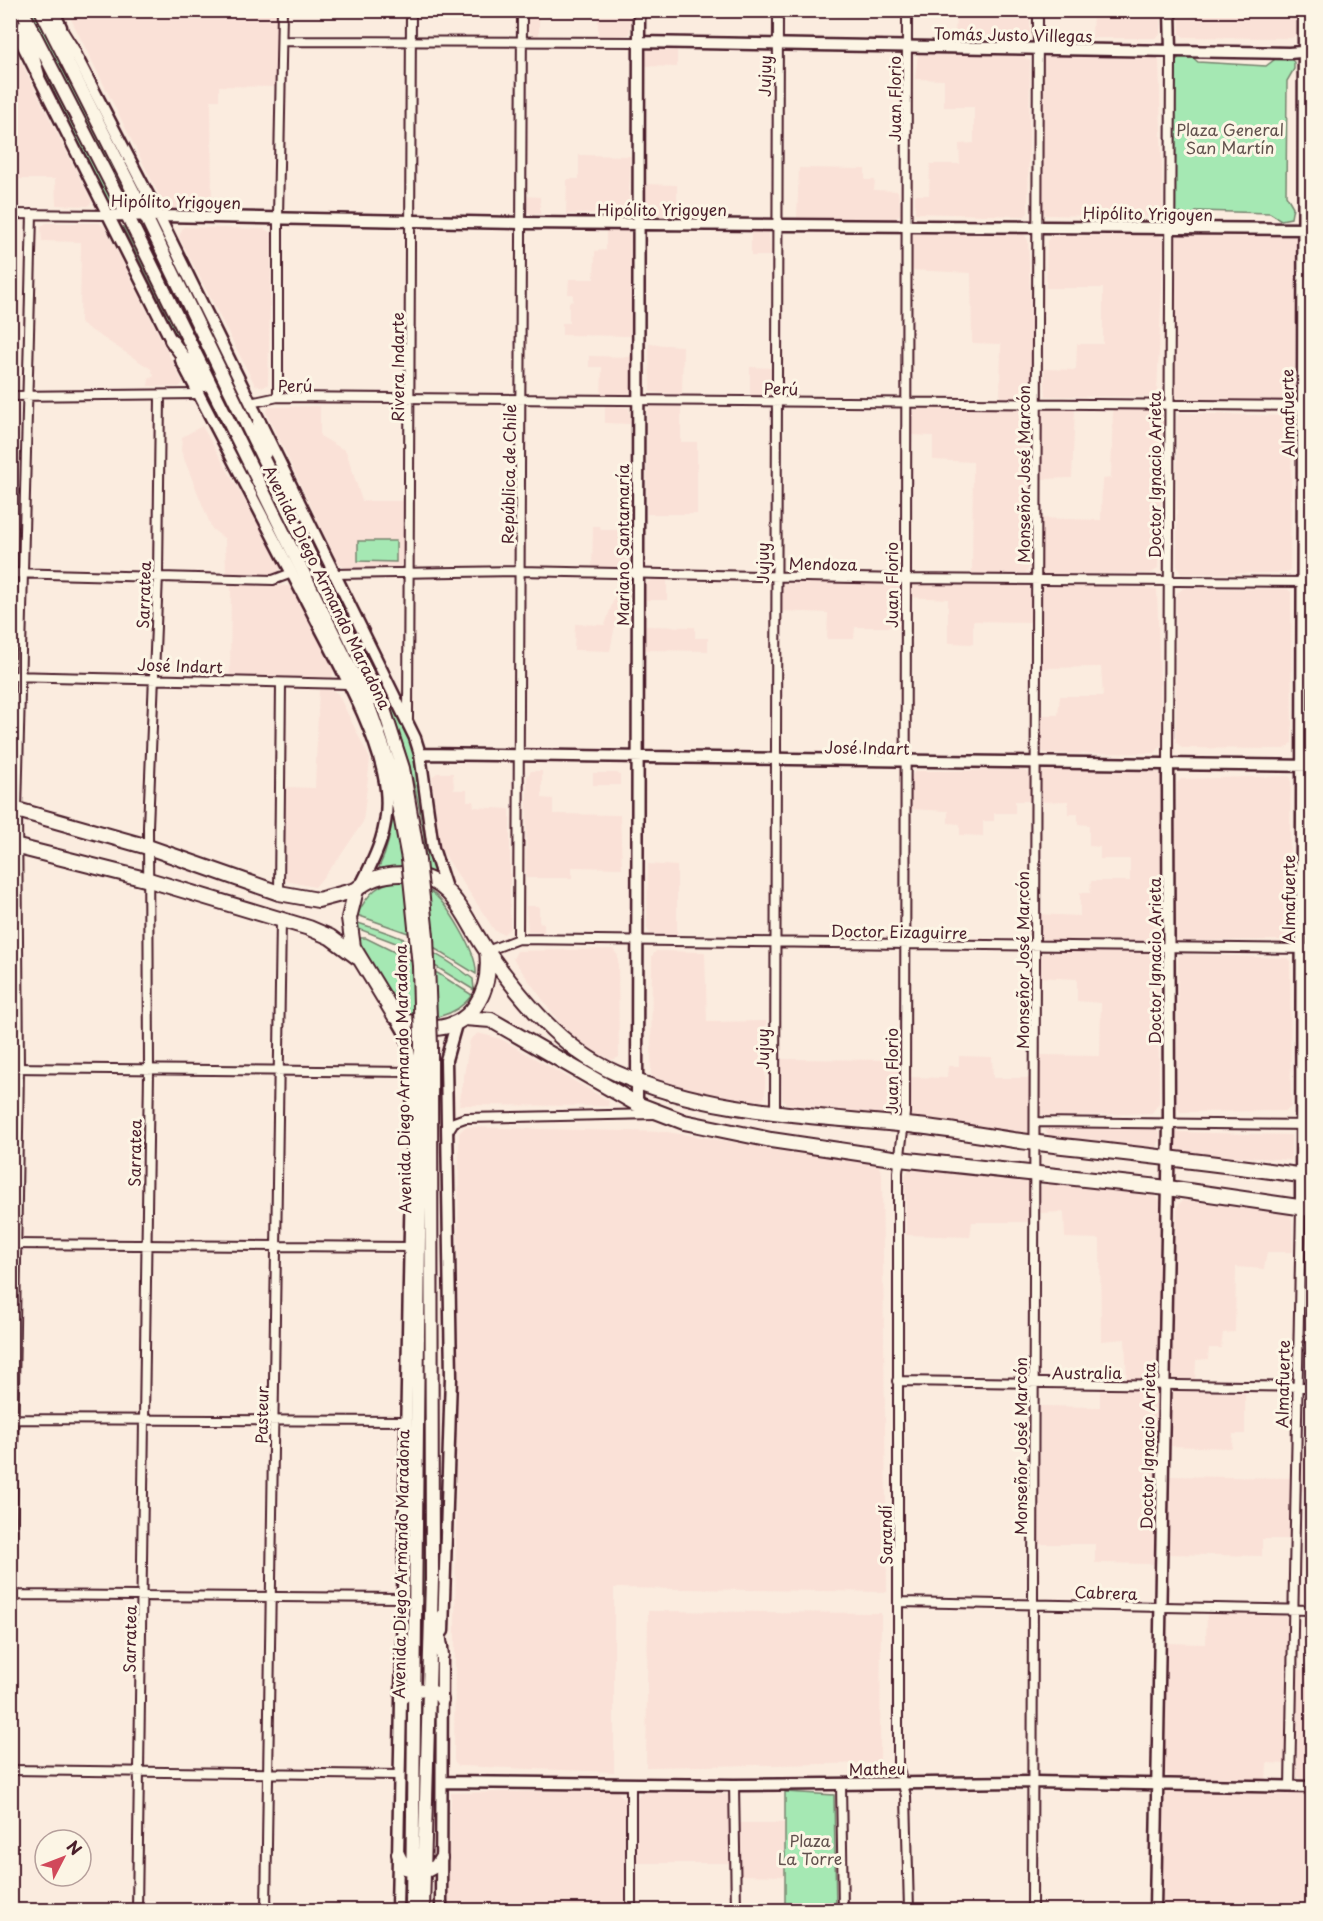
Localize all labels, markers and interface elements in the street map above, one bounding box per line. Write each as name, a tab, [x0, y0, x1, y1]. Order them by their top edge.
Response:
street label: Tomás Justo Villegas	[933, 21, 1093, 47]
street label: Jujuy	[752, 55, 776, 97]
street label: Juan Florio	[882, 56, 906, 142]
park label: Plaza General San Martín	[1176, 117, 1284, 159]
street label: Hipólito Yrigoyen	[111, 188, 241, 214]
street label: Hipólito Yrigoyen	[597, 197, 727, 221]
street label: Hipólito Yrigoyen	[1083, 200, 1213, 226]
street label: Rivera Indarte	[385, 312, 409, 422]
street label: Almafuerte	[1274, 369, 1300, 457]
street label: Perú	[278, 373, 312, 397]
street label: Perú	[764, 376, 798, 400]
street label: Monseñor José Marcón	[1011, 385, 1035, 563]
street label: Doctor Ignacio Arieta	[1142, 391, 1166, 559]
street label: República de Chile	[495, 404, 521, 544]
street label: Avenida Diego Armando Maradona	[258, 461, 398, 713]
street label: Mariano Santamaría	[610, 464, 634, 626]
street label: Jujuy	[750, 542, 774, 584]
street label: Juan Florio	[879, 542, 903, 628]
street label: Mendoza	[788, 550, 858, 576]
street label: Sarratea	[130, 561, 156, 629]
street label: José Indart	[137, 652, 224, 678]
street label: José Indart	[824, 734, 910, 760]
street label: Almafuerte	[1276, 855, 1300, 943]
street label: Monseñor José Marcón	[1010, 871, 1034, 1049]
street label: Doctor Ignacio Arieta	[1142, 877, 1166, 1045]
street label: Doctor Eizaguirre	[830, 918, 968, 944]
street label: Avenida Diego Armando Maradona	[388, 944, 416, 1214]
street label: Jujuy	[750, 1028, 774, 1070]
street label: Juan Florio	[879, 1028, 903, 1114]
street label: Sarratea	[121, 1119, 147, 1187]
street label: Almafuerte	[1269, 1340, 1295, 1428]
street label: Monseñor José Marcón	[1008, 1357, 1032, 1535]
street label: Australia	[1052, 1360, 1122, 1384]
street label: Doctor Ignacio Arieta	[1134, 1362, 1160, 1530]
street label: Pasteur	[248, 1385, 274, 1444]
street label: Avenida Diego Armando Maradona	[386, 1429, 414, 1699]
street label: Sarandí	[872, 1504, 898, 1565]
street label: Cabrera	[1074, 1579, 1138, 1605]
street label: Sarratea	[116, 1605, 142, 1673]
street label: Matheu	[848, 1756, 906, 1780]
north arrow	[33, 1828, 93, 1888]
park label: Plaza La Torre	[778, 1828, 842, 1870]
text: N	[62, 1835, 88, 1860]

